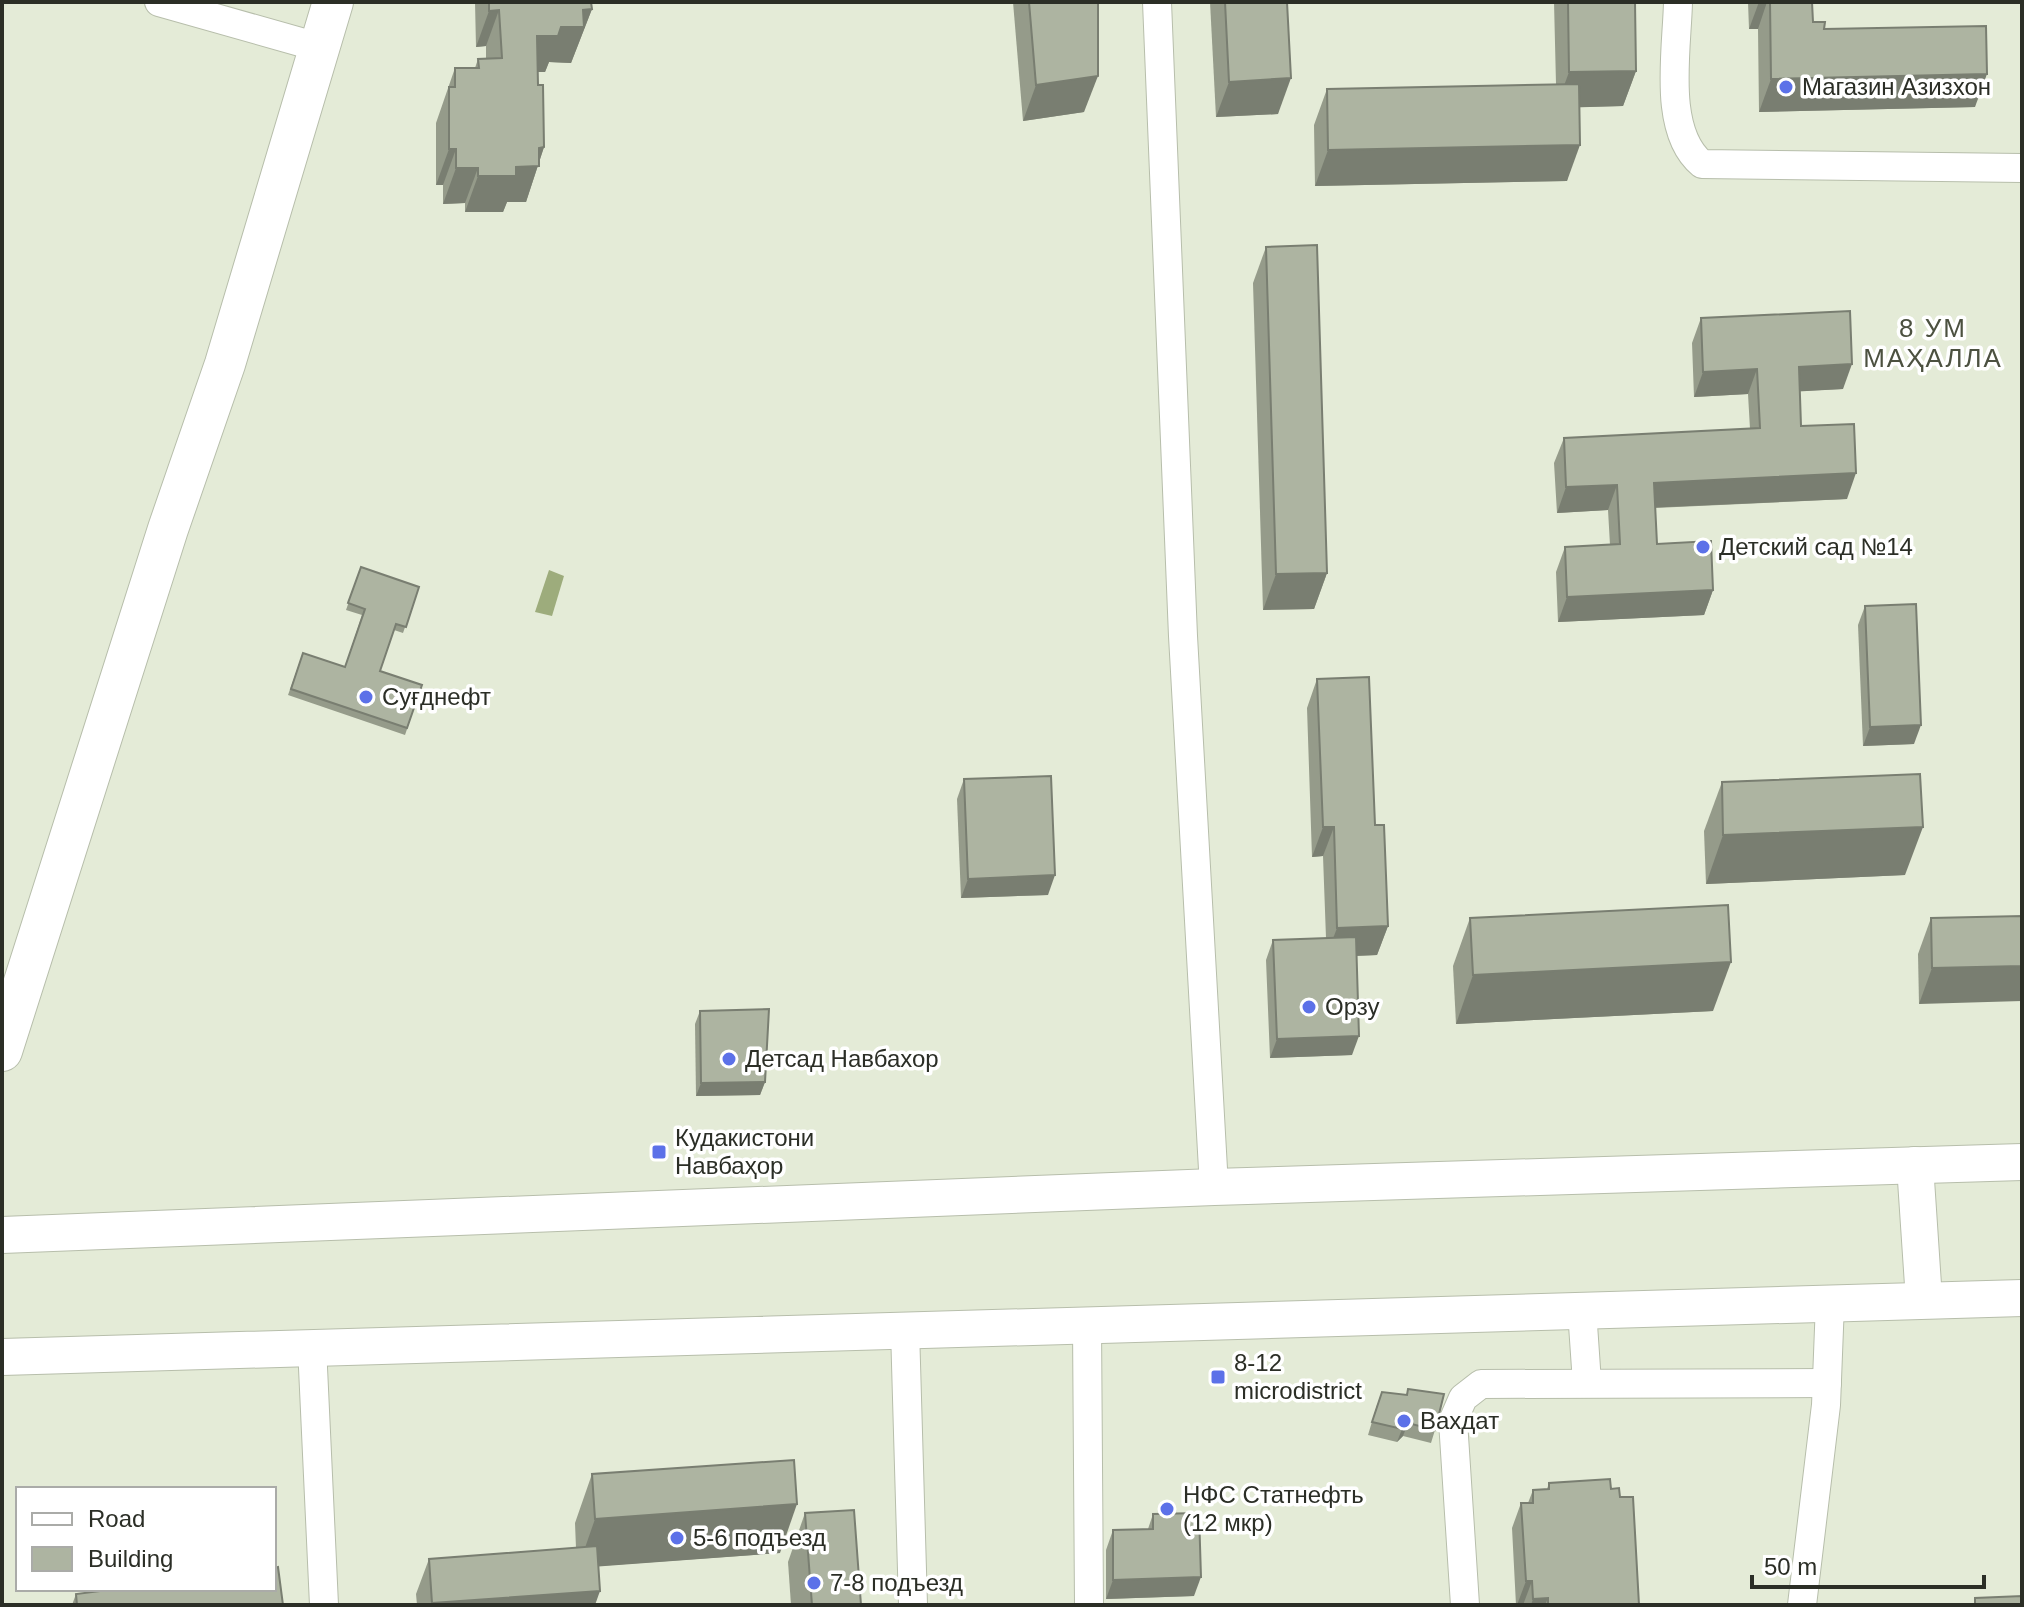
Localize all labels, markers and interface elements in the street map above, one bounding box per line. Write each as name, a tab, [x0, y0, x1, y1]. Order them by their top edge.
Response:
place label: Магазин Азизхон	[1802, 73, 1991, 100]
marker: Магазин Азизхон	[1777, 78, 1795, 96]
district label: 8 УМ МАҲАЛЛА	[1863, 313, 2003, 373]
place label: Детский сад №14	[1719, 533, 1913, 560]
marker: Детский сад №14	[1694, 538, 1712, 556]
place label: Суғднефт	[382, 683, 491, 710]
marker: Суғднефт	[357, 688, 375, 706]
place label: Орзу	[1325, 993, 1379, 1020]
marker: Орзу	[1300, 998, 1318, 1016]
place label: Детсад Навбахор	[745, 1045, 939, 1072]
marker: Детсад Навбахор	[720, 1050, 738, 1068]
place label: Кудакистони Навбаҳор	[675, 1124, 814, 1179]
marker: Кудакистони Навбаҳор	[650, 1143, 668, 1161]
place label: 8-12 microdistrict	[1234, 1349, 1362, 1404]
marker: 8-12 microdistrict	[1209, 1368, 1227, 1386]
place label: Вахдат	[1420, 1407, 1499, 1434]
marker: Вахдат	[1395, 1412, 1413, 1430]
place label: НФС Статнефть (12 мкр)	[1183, 1481, 1364, 1536]
legend	[16, 1487, 276, 1591]
marker: НФС Статнефть (12 мкр)	[1158, 1500, 1176, 1518]
text: Road	[88, 1505, 145, 1532]
place label: 5-6 подъезд	[693, 1524, 826, 1551]
marker: 5-6 подъезд	[668, 1529, 686, 1547]
scale bar	[1752, 1539, 1984, 1589]
text: Building	[88, 1545, 173, 1572]
text: 50 m	[1764, 1553, 1817, 1580]
place label: 7-8 подъезд	[830, 1569, 963, 1596]
marker: 7-8 подъезд	[805, 1574, 823, 1592]

